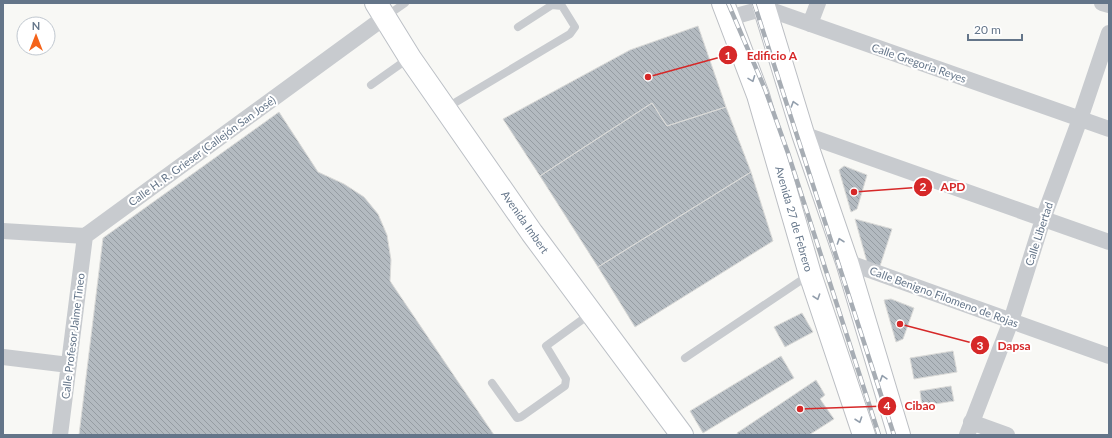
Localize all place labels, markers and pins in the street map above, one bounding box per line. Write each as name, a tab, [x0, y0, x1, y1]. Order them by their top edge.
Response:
callout: Edificio A	[718, 43, 805, 67]
callout: APD	[913, 175, 974, 199]
callout: Dapsa	[970, 333, 1039, 357]
callout: Cibao	[877, 394, 943, 418]

